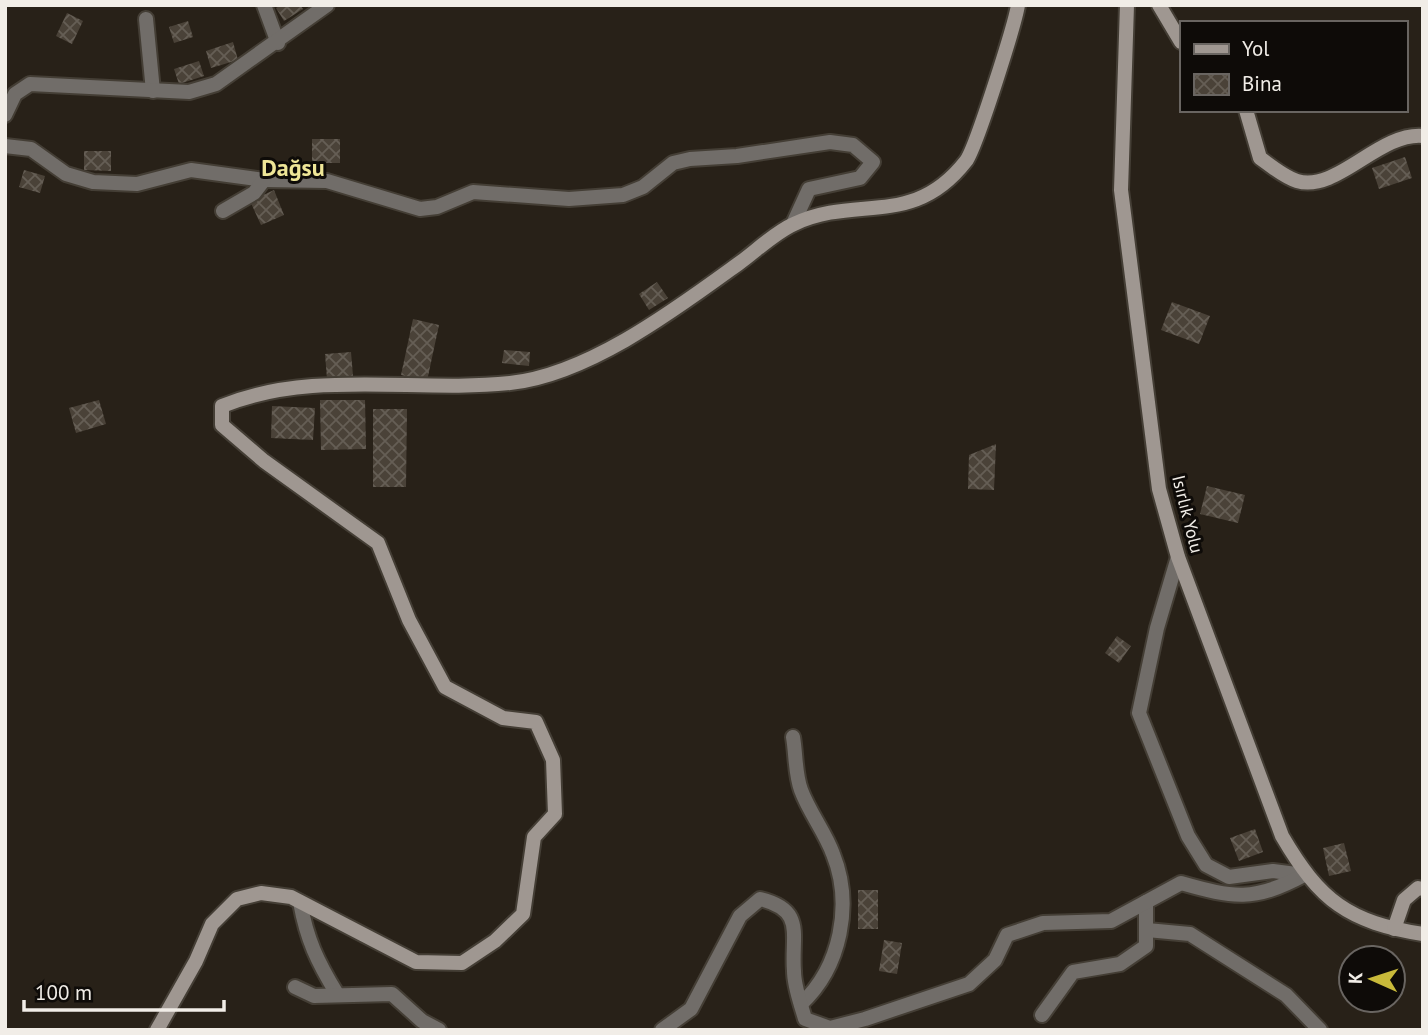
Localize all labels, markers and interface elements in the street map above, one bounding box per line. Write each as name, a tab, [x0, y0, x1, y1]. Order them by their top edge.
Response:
legend	[1180, 21, 1407, 112]
text: Yol	[1242, 35, 1269, 62]
text: Bina	[1242, 70, 1282, 97]
district label: Dağsu	[261, 152, 325, 183]
street label: Isırlık Yolu	[1167, 473, 1209, 555]
north arrow	[1337, 944, 1407, 1014]
scale bar	[24, 968, 224, 1012]
text: K	[1343, 971, 1367, 985]
text: 100 m	[35, 979, 92, 1006]

